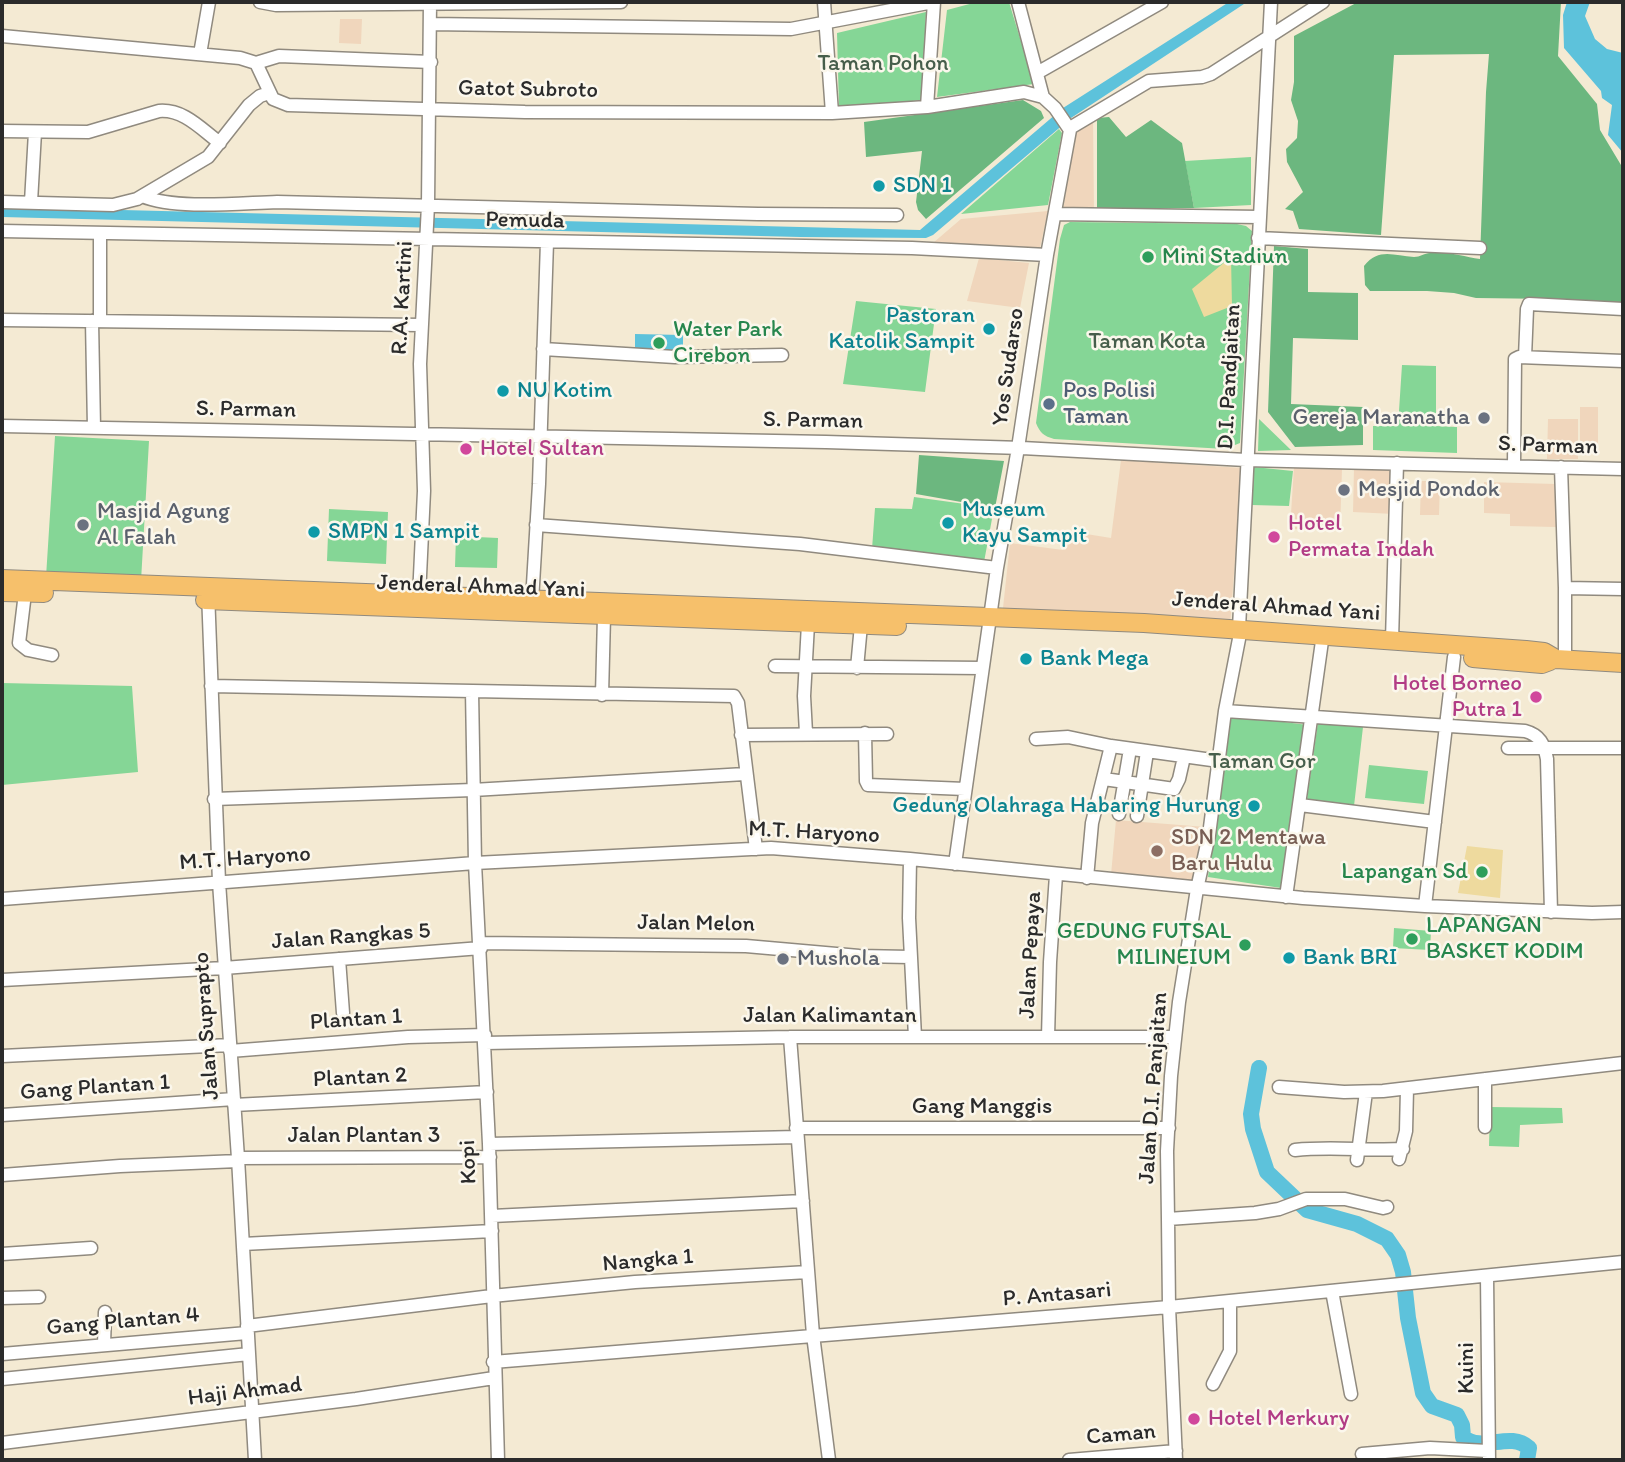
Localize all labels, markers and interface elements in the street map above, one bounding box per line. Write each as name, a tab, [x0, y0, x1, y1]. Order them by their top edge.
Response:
park label: Taman Pohon	[817, 50, 949, 78]
street label: Gatot Subroto	[458, 75, 598, 105]
place label: SDN 1	[893, 172, 952, 200]
marker: SDN 1	[871, 178, 887, 194]
street label: Pemuda	[485, 207, 565, 235]
street label: R.A. Kartini	[386, 240, 420, 356]
place label: Mini Stadiun	[1162, 243, 1288, 271]
marker: Mini Stadiun	[1140, 249, 1156, 265]
place label: Pastoran Katolik Sampit	[829, 302, 975, 356]
street label: D.I. Pandjaitan	[1212, 304, 1248, 450]
street label: Yos Sudarso	[987, 306, 1031, 428]
place label: Water Park Cirebon	[673, 316, 782, 370]
marker: Pastoran Katolik Sampit	[981, 321, 997, 337]
park label: Taman Kota	[1089, 328, 1205, 356]
marker: Water Park Cirebon	[651, 335, 667, 351]
place label: NU Kotim	[517, 377, 612, 405]
place label: Pos Polisi Taman	[1063, 377, 1155, 431]
marker: NU Kotim	[495, 383, 511, 399]
street label: S. Parman	[196, 395, 296, 425]
marker: Pos Polisi Taman	[1041, 396, 1057, 412]
place label: Gereja Maranatha	[1293, 404, 1470, 432]
street label: S. Parman	[763, 406, 863, 436]
marker: Gereja Maranatha	[1476, 410, 1492, 426]
street label: S. Parman	[1497, 430, 1599, 462]
place label: Hotel Sultan	[480, 435, 604, 463]
marker: Hotel Sultan	[458, 441, 474, 457]
place label: Mesjid Pondok	[1358, 476, 1500, 504]
marker: Mesjid Pondok	[1336, 482, 1352, 498]
place label: Museum Kayu Sampit	[962, 496, 1087, 550]
place label: Masjid Agung Al Falah	[97, 498, 230, 552]
place label: Hotel Permata Indah	[1288, 510, 1434, 564]
marker: Museum Kayu Sampit	[940, 515, 956, 531]
marker: Masjid Agung Al Falah	[75, 517, 91, 533]
place label: SMPN 1 Sampit	[328, 518, 480, 546]
marker: SMPN 1 Sampit	[306, 524, 322, 540]
marker: Hotel Permata Indah	[1266, 529, 1282, 545]
street label: Jenderal Ahmad Yani	[376, 570, 586, 604]
street label: Jenderal Ahmad Yani	[1171, 586, 1381, 628]
place label: Bank Mega	[1040, 645, 1149, 673]
marker: Bank Mega	[1018, 651, 1034, 667]
place label: Hotel Borneo Putra 1	[1393, 670, 1522, 724]
marker: Hotel Borneo Putra 1	[1528, 689, 1544, 705]
park label: Taman Gor	[1208, 748, 1316, 776]
place label: Gedung Olahraga Habaring Hurung	[892, 792, 1240, 820]
marker: Gedung Olahraga Habaring Hurung	[1246, 798, 1262, 814]
street label: M.T. Haryono	[748, 816, 880, 850]
place label: SDN 2 Mentawa Baru Hulu	[1171, 824, 1326, 878]
street label: M.T. Haryono	[178, 841, 312, 877]
marker: SDN 2 Mentawa Baru Hulu	[1149, 843, 1165, 859]
place label: Lapangan Sd	[1341, 858, 1468, 886]
marker: Lapangan Sd	[1474, 864, 1490, 880]
street label: Jalan Pepaya	[1014, 891, 1048, 1019]
street label: Jalan Melon	[637, 909, 755, 939]
place label: LAPANGAN BASKET KODIM	[1426, 912, 1584, 966]
street label: Jalan Rangkas 5	[271, 918, 431, 956]
place label: GEDUNG FUTSAL MILINEIUM	[1057, 918, 1231, 972]
marker: LAPANGAN BASKET KODIM	[1404, 931, 1420, 947]
marker: GEDUNG FUTSAL MILINEIUM	[1237, 937, 1253, 953]
place label: Bank BRI	[1303, 944, 1397, 972]
place label: Mushola	[797, 945, 880, 973]
marker: Bank BRI	[1281, 950, 1297, 966]
street label: Jalan Suprapto	[188, 951, 226, 1101]
marker: Mushola	[775, 951, 791, 967]
street label: Jalan D.I. Panjaitan	[1134, 991, 1174, 1185]
street label: Jalan Kalimantan	[743, 1002, 917, 1030]
street label: Plantan 1	[309, 1003, 403, 1037]
street label: Plantan 2	[312, 1062, 408, 1094]
street label: Gang Plantan 1	[19, 1069, 171, 1107]
street label: Gang Manggis	[912, 1093, 1052, 1121]
street label: Jalan Plantan 3	[288, 1122, 440, 1150]
street label: Kopi	[454, 1139, 484, 1185]
street label: Nangka 1	[601, 1243, 695, 1279]
street label: P. Antasari	[1002, 1277, 1112, 1313]
street label: Gang Plantan 4	[45, 1302, 201, 1342]
street label: Kuini	[1453, 1342, 1481, 1394]
street label: Haji Ahmad	[186, 1371, 304, 1413]
place label: Hotel Merkury	[1208, 1405, 1349, 1433]
marker: Hotel Merkury	[1186, 1411, 1202, 1427]
street label: Caman	[1085, 1418, 1157, 1452]

